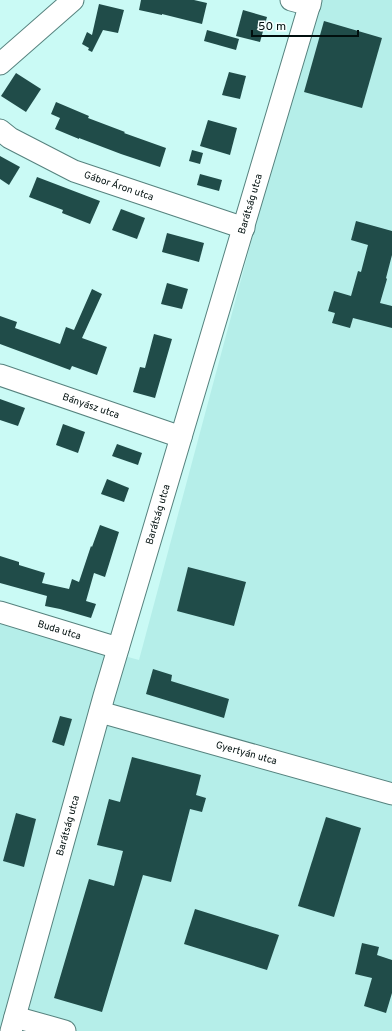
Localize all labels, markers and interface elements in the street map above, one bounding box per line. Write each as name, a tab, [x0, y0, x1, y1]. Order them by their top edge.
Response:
scale bar	[252, 12, 358, 38]
text: 50 m	[258, 19, 286, 35]
street label: Gábor Áron utca	[82, 168, 155, 204]
street label: Barátság utca	[235, 172, 265, 236]
street label: Bányász utca	[61, 390, 121, 422]
street label: Barátság utca	[143, 483, 173, 546]
street label: Buda utca	[36, 617, 83, 643]
street label: Gyertyán utca	[214, 738, 278, 768]
street label: Barátság utca	[53, 794, 83, 858]

